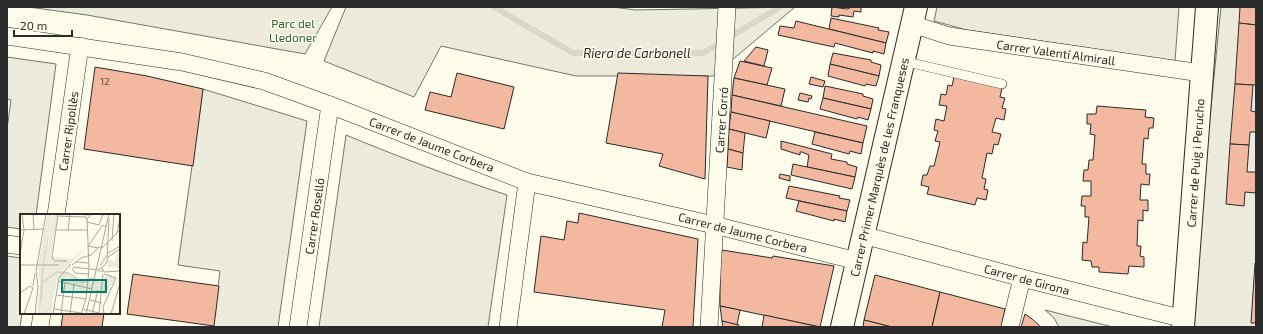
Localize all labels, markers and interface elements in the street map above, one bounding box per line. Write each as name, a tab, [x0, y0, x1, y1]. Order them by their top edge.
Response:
scale bar	[14, 12, 72, 38]
park label: Parc del Lledoner	[269, 16, 317, 44]
text: 20 m	[20, 18, 47, 32]
street label: Carrer Valentí Almirall	[996, 37, 1117, 67]
water label: Riera de Carbonell	[583, 45, 691, 61]
street label: Carrer Primer Marquès de les Franqueses	[847, 56, 911, 278]
house number: 12	[100, 75, 110, 87]
street label: Carrer Corró	[712, 86, 730, 154]
street label: Carrer Ripollès	[55, 90, 81, 172]
street label: Carrer de Puig i Perucho	[1184, 98, 1207, 228]
street label: Carrer de Jaume Corbera	[368, 114, 496, 174]
street label: Carrer Roselló	[302, 177, 326, 255]
street label: Carrer de Jaume Corbera	[677, 209, 809, 255]
inset map	[20, 214, 120, 314]
street label: Carrer de Girona	[983, 261, 1071, 297]

